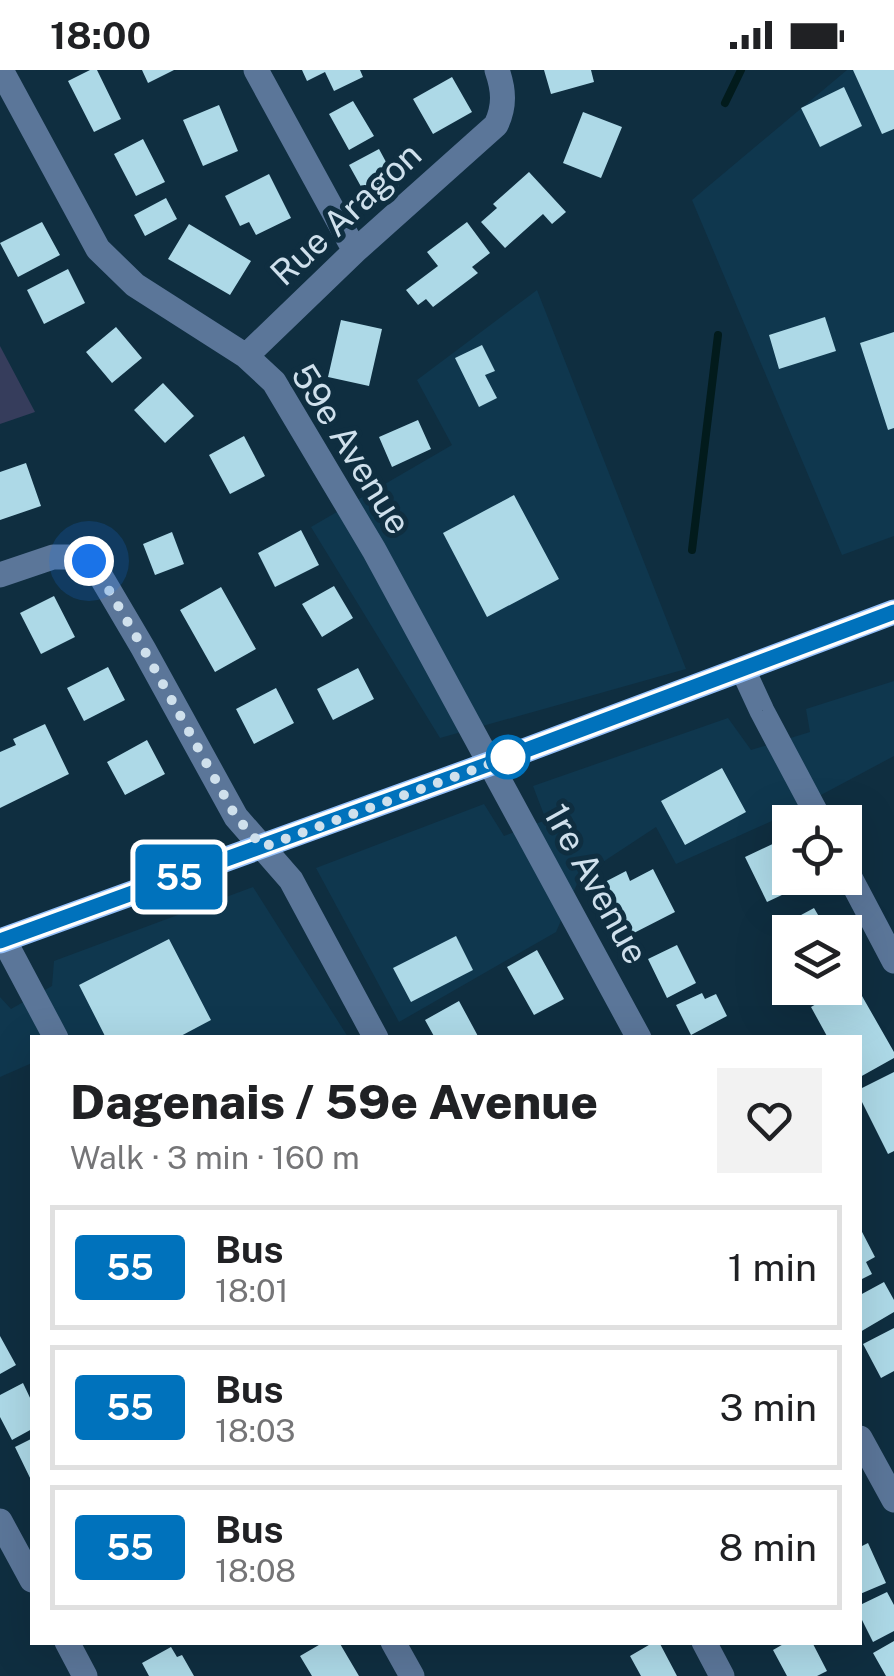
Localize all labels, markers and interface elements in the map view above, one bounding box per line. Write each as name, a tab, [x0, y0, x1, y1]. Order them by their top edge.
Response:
text: 18:00	[50, 13, 151, 58]
street label: Rue Aragon	[262, 134, 429, 294]
street label: 59e Avenue	[283, 356, 420, 541]
your location	[64, 536, 114, 586]
unlabelled marker	[487, 736, 529, 778]
street label: 1re Avenue	[536, 797, 657, 971]
map controls	[772, 805, 862, 1005]
button: locate	[772, 805, 862, 895]
line badge: 55	[134, 844, 224, 910]
text: 55	[155, 857, 203, 898]
button: layers	[772, 915, 862, 1005]
button: heart	[717, 1068, 822, 1173]
text: Dagenais / 59e Avenue	[70, 1073, 598, 1130]
text: Walk · 3 min · 160 m	[70, 1139, 360, 1176]
text: Bus	[215, 1227, 284, 1272]
text: 1 min	[728, 1245, 817, 1290]
text: 55	[106, 1247, 154, 1288]
text: 18:01	[215, 1272, 289, 1309]
text: Bus	[215, 1367, 284, 1412]
text: 3 min	[719, 1385, 817, 1430]
text: 55	[106, 1387, 154, 1428]
text: 18:03	[215, 1412, 296, 1449]
text: Bus	[215, 1507, 284, 1552]
text: 8 min	[719, 1525, 817, 1570]
text: 55	[106, 1527, 154, 1568]
text: 18:08	[215, 1552, 296, 1589]

